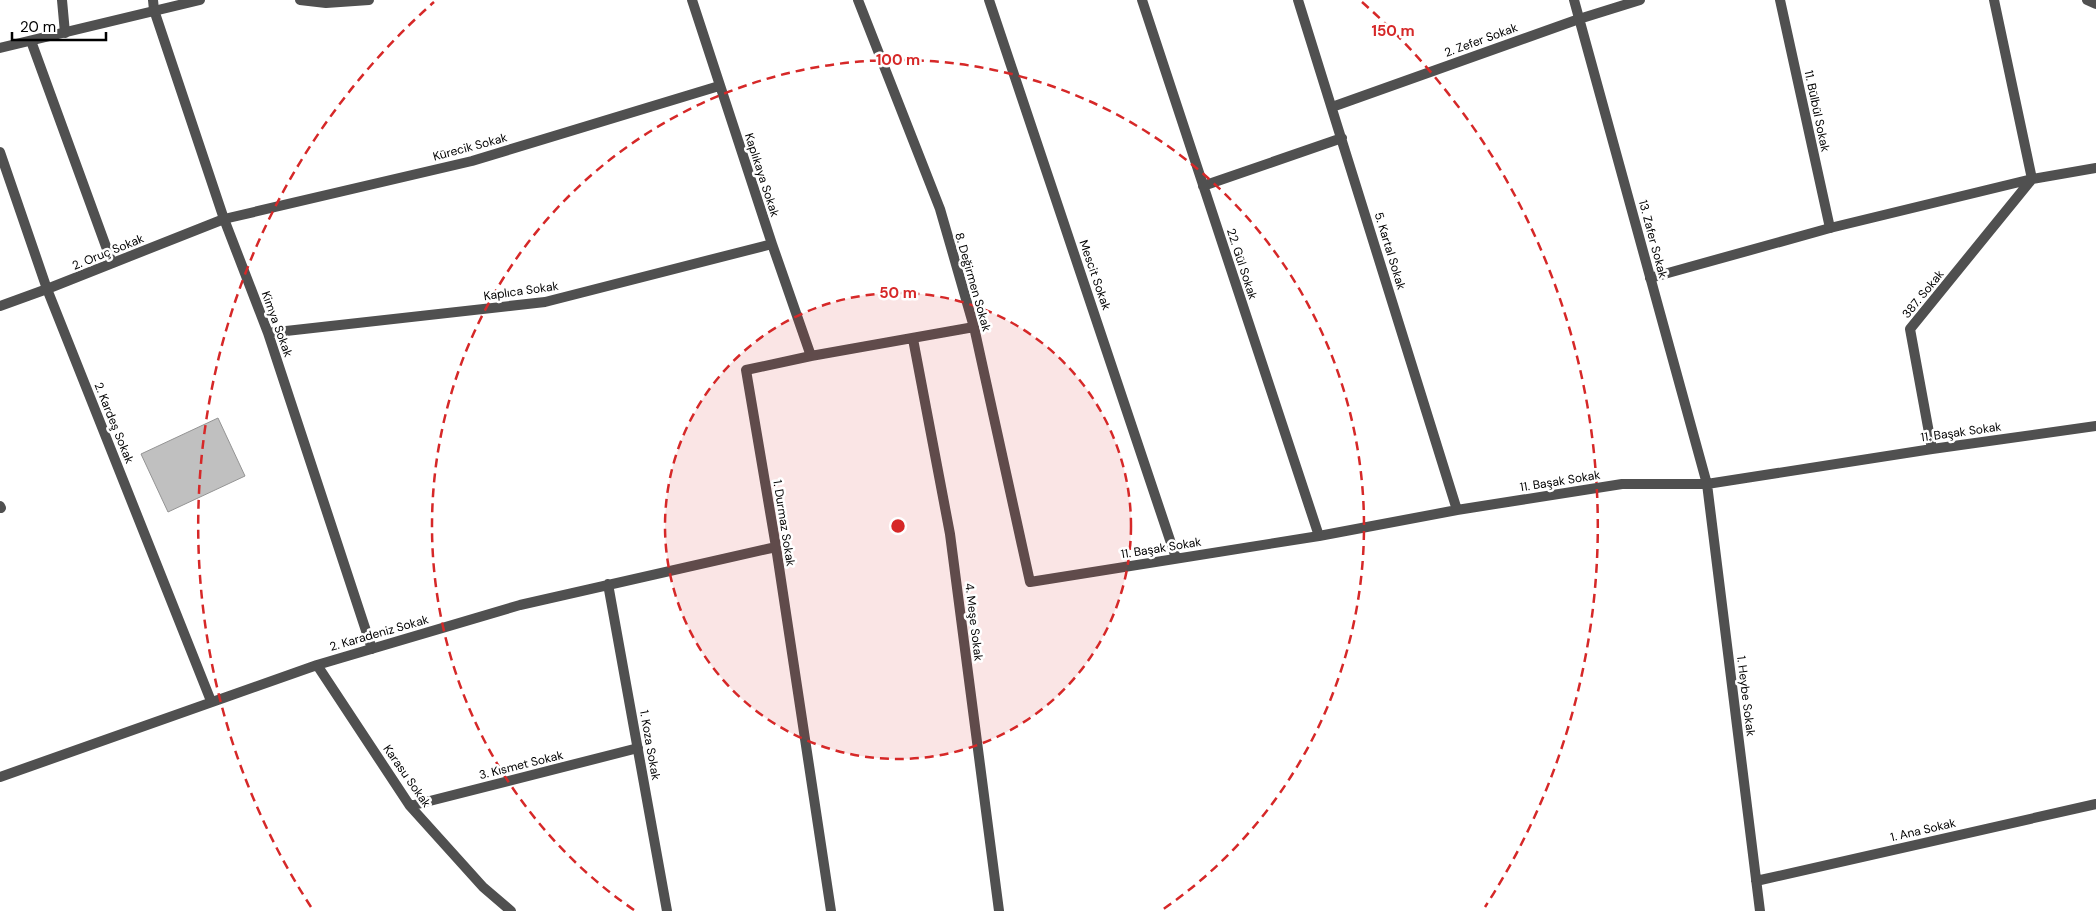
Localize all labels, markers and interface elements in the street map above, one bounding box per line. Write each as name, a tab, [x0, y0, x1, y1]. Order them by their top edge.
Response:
scale bar	[12, 10, 106, 42]
text: 20 m	[20, 17, 56, 37]
street label: 2. Zefer Sokak	[1442, 19, 1520, 61]
text: 150 m	[1372, 21, 1415, 41]
text: 100 m	[876, 50, 920, 70]
street label: 11. Bülbül Sokak	[1801, 69, 1833, 153]
street label: Kürecik Sokak	[431, 129, 509, 165]
street label: Kaplıkaya Sokak	[741, 131, 783, 219]
street label: 13. Zafer Sokak	[1635, 198, 1671, 280]
street label: 5. Kartal Sokak	[1371, 210, 1409, 292]
street label: 22. Gül Sokak	[1223, 226, 1261, 302]
street label: 2. Oruç Sokak	[70, 230, 146, 274]
street label: 8. Değirmen Sokak	[951, 231, 995, 333]
street label: Mescit Sokak	[1076, 238, 1114, 312]
street label: 387. Sokak	[1899, 266, 1947, 322]
street label: Kaplıca Sokak	[483, 278, 559, 304]
text: 50 m	[879, 283, 917, 303]
street label: Kimya Sokak	[258, 289, 296, 359]
street label: 2. Kardeş Sokak	[90, 380, 138, 466]
street label: 11. Başak Sokak	[1920, 418, 2002, 446]
street label: 11. Başak Sokak	[1519, 467, 1601, 495]
street label: 1. Durmaz Sokak	[769, 479, 799, 567]
centre of rings	[889, 517, 907, 535]
street label: 11. Başak Sokak	[1120, 534, 1202, 562]
street label: 4. Meşe Sokak	[961, 582, 987, 662]
street label: 2. Karadeniz Sokak	[328, 611, 430, 655]
street label: 1. Heybe Sokak	[1733, 655, 1759, 737]
street label: 1. Koza Sokak	[636, 709, 664, 781]
street label: Karasu Sokak	[380, 742, 434, 810]
street label: 3. Kısmet Sokak	[477, 747, 565, 783]
street label: 1. Ana Sokak	[1889, 815, 1957, 845]

